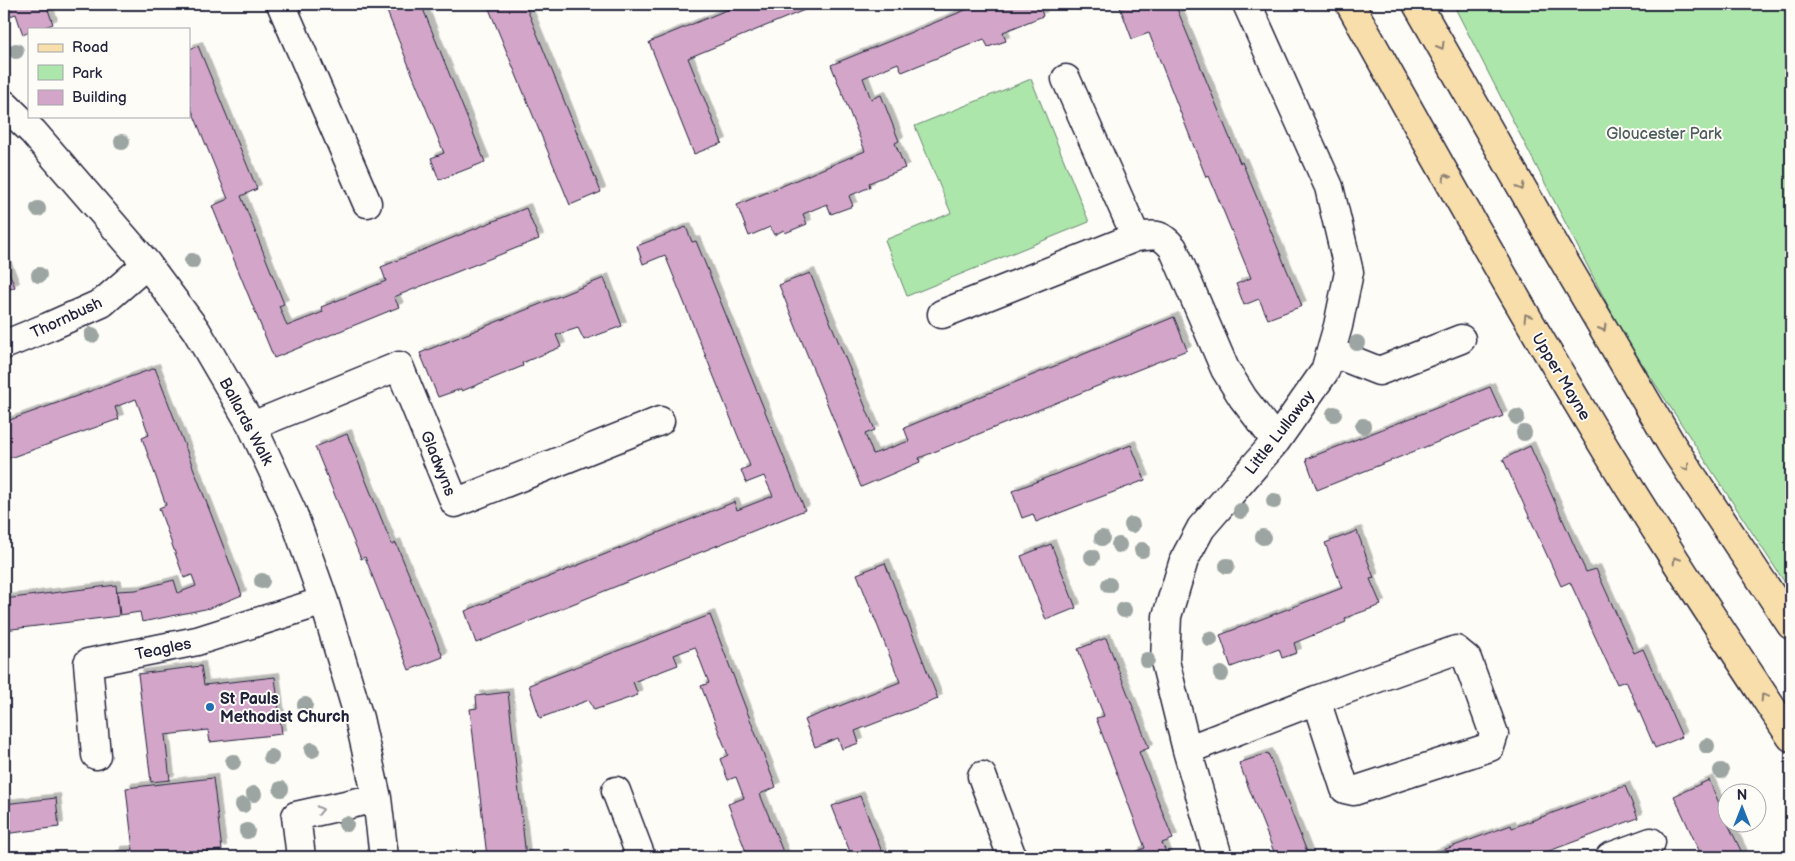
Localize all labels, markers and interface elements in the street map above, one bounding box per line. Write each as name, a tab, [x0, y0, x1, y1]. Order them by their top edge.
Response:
legend	[28, 28, 190, 118]
text: Road	[72, 38, 108, 57]
one-way arrow	[1435, 41, 1445, 50]
text: Park	[72, 64, 103, 83]
text: Building	[72, 88, 127, 107]
park label: Gloucester Park	[1606, 125, 1722, 144]
one-way arrow	[1442, 173, 1452, 182]
one-way arrow	[1515, 182, 1525, 191]
street label: Thornbush	[28, 294, 105, 343]
one-way arrow	[1523, 314, 1533, 323]
one-way arrow	[1597, 322, 1607, 331]
street label: Upper Mayne	[1527, 330, 1594, 424]
street label: Ballards Walk	[215, 375, 277, 469]
street label: Little Lullaway	[1242, 387, 1319, 479]
street label: Gladwyns	[416, 428, 459, 499]
one-way arrow	[1680, 462, 1690, 471]
one-way arrow	[1673, 557, 1683, 566]
street label: Teagles	[134, 634, 193, 665]
place label: St Pauls Methodist Church	[220, 690, 350, 727]
one-way arrow	[1761, 693, 1771, 702]
marker: St Pauls Methodist Church	[204, 701, 216, 713]
north arrow	[1718, 784, 1768, 834]
text: N	[1737, 787, 1747, 804]
one-way arrow	[316, 806, 325, 816]

